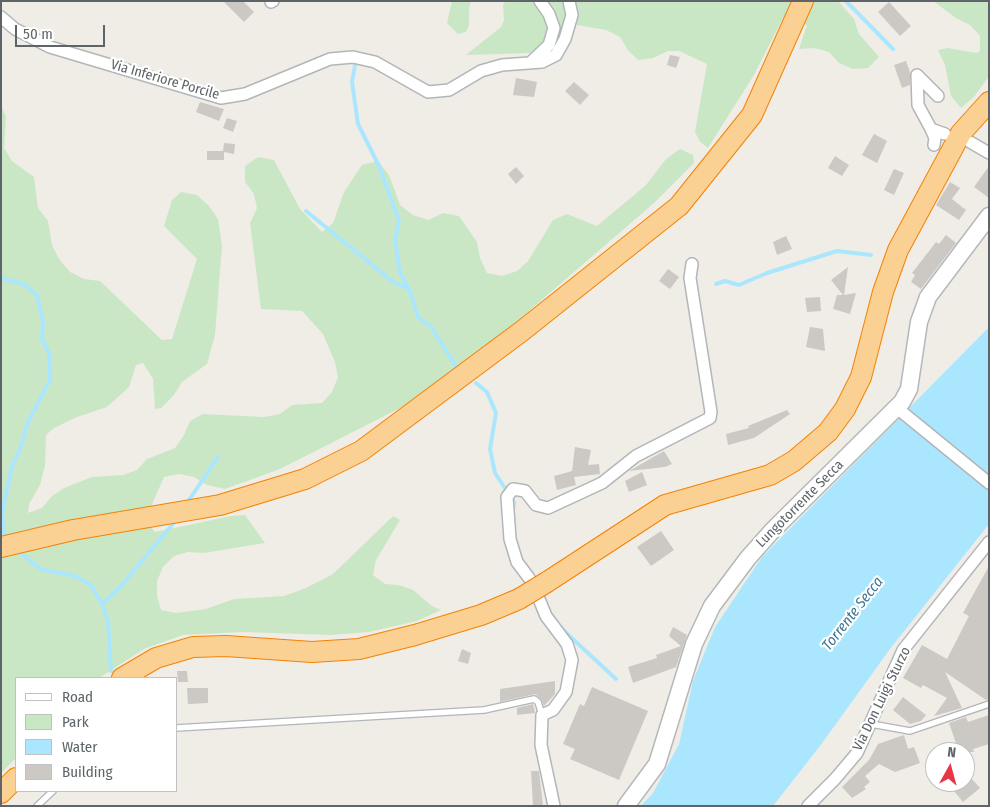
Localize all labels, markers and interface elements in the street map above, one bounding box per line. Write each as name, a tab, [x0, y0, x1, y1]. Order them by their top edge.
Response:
scale bar	[18, 15, 108, 47]
text: 50 m	[23, 25, 53, 43]
street label: Via Inferiore Porcile	[109, 56, 221, 104]
street label: Lungotorrente Secca	[753, 457, 847, 551]
water label: Torrente Secca	[819, 574, 887, 654]
street label: Via Don Luigi Sturzo	[850, 644, 914, 754]
legend	[15, 677, 178, 792]
text: Road	[62, 688, 93, 706]
text: Park	[62, 713, 89, 731]
text: Water	[62, 738, 97, 756]
north arrow	[925, 742, 975, 792]
text: N	[947, 744, 957, 762]
text: Building	[62, 763, 113, 781]

